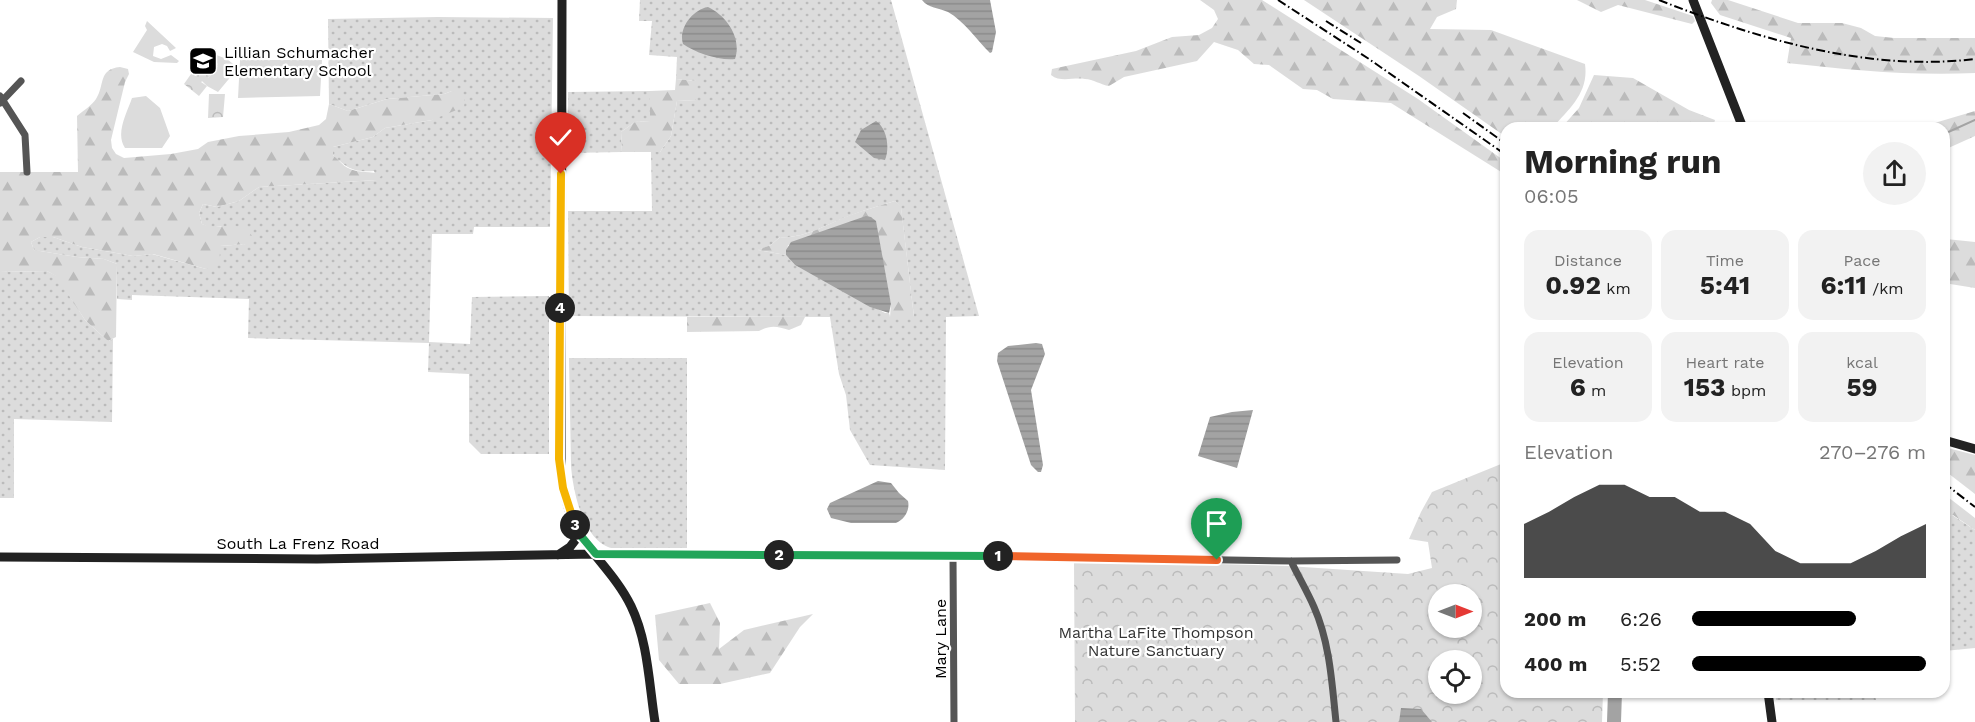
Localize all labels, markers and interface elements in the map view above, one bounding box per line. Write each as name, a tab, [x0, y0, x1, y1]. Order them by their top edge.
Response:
place label: Lillian Schumacher Elementary School	[224, 43, 375, 80]
school or university icon: Lillian Schumacher Elementary School	[187, 45, 219, 77]
pin	[535, 112, 586, 174]
icon: check	[544, 121, 577, 154]
text: Morning run	[1524, 142, 1721, 181]
button: share	[1863, 142, 1926, 205]
text: 06:05	[1524, 184, 1579, 208]
text: Distance	[1554, 251, 1622, 270]
text: Time	[1706, 251, 1744, 270]
text: Pace	[1843, 251, 1881, 270]
text: 0.92	[1545, 270, 1601, 300]
text: 5:41	[1700, 270, 1750, 300]
text: 6:11	[1820, 270, 1867, 300]
text: km	[1601, 279, 1631, 298]
text: /km	[1867, 279, 1904, 298]
pin: 4	[545, 293, 575, 323]
text: 4	[555, 298, 565, 317]
text: Elevation	[1552, 353, 1624, 372]
text: Heart rate	[1685, 353, 1765, 372]
text: kcal	[1846, 353, 1878, 372]
text: 6	[1570, 372, 1586, 402]
text: 153	[1684, 372, 1726, 402]
text: 59	[1846, 372, 1878, 402]
text: m	[1586, 381, 1606, 400]
text: bpm	[1726, 381, 1766, 400]
text: Elevation	[1524, 440, 1613, 464]
text: 270–276 m	[1819, 440, 1926, 464]
pin	[1191, 498, 1242, 560]
icon: arrive	[1200, 507, 1233, 540]
pin: 3	[560, 510, 590, 540]
text: 3	[570, 515, 580, 534]
street label: South La Frenz Road	[216, 534, 380, 553]
pin: 2	[764, 540, 794, 570]
pin: 1	[983, 541, 1013, 571]
text: 2	[774, 545, 784, 564]
text: 1	[995, 546, 1001, 565]
north arrow	[1428, 584, 1482, 638]
map controls	[1428, 584, 1482, 704]
street label: Mary Lane	[931, 599, 950, 679]
text: 200 m	[1524, 607, 1586, 631]
text: 6:26	[1620, 607, 1662, 631]
park label: Martha LaFite Thompson Nature Sanctuary	[1058, 623, 1254, 660]
button: locate	[1428, 650, 1482, 704]
text: 400 m	[1524, 652, 1587, 676]
text: 5:52	[1620, 652, 1661, 676]

